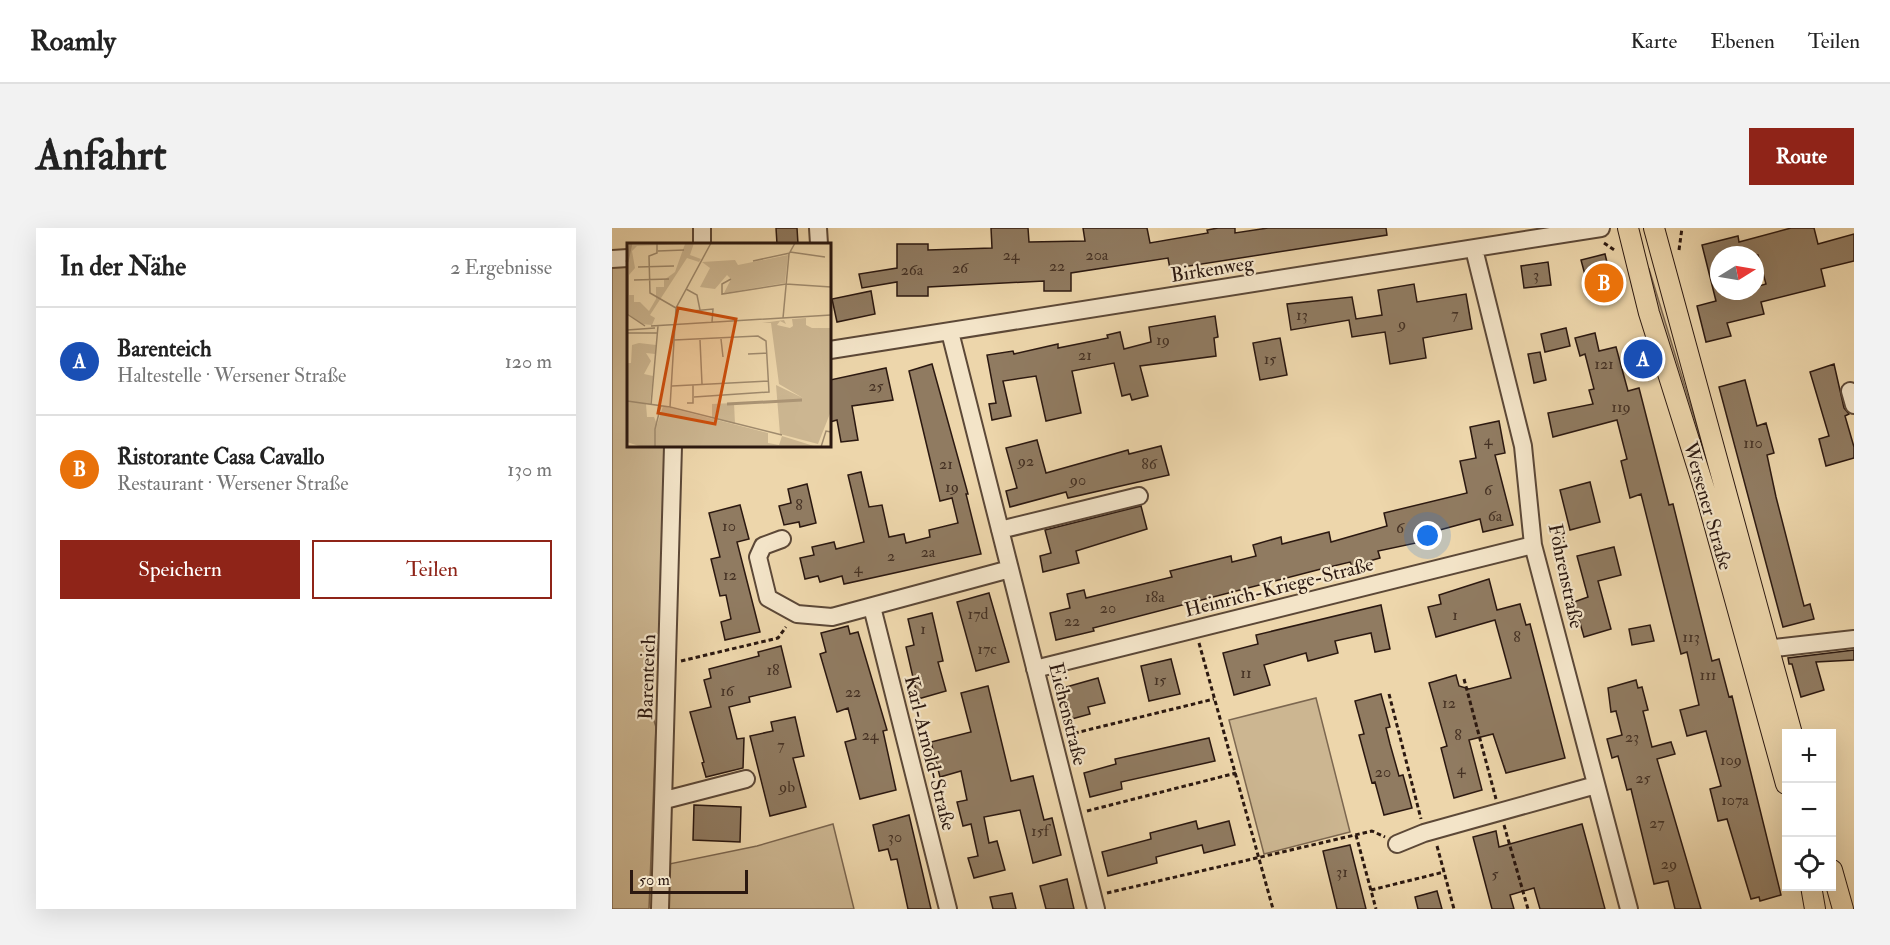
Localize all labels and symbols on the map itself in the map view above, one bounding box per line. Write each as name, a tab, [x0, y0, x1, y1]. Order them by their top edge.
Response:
inset map	[627, 243, 831, 447]
house number: 24	[1003, 245, 1021, 265]
house number: 20a	[1086, 245, 1109, 265]
north arrow	[1710, 246, 1764, 300]
street label: Birkenweg	[1169, 250, 1256, 288]
house number: 22	[1049, 256, 1065, 276]
house number: 26	[952, 258, 969, 278]
house number: 26a	[901, 260, 924, 280]
pin: B	[1584, 260, 1624, 306]
house number: 3	[1533, 265, 1539, 285]
house number: 7	[1451, 304, 1459, 324]
house number: 13	[1296, 305, 1308, 325]
house number: 9	[1397, 314, 1406, 334]
house number: 19	[1156, 330, 1170, 350]
pin: A	[1624, 336, 1662, 382]
house number: 21	[1078, 345, 1092, 365]
house number: 15	[1264, 349, 1276, 369]
house number: 121	[1594, 354, 1614, 374]
house number: 25	[868, 376, 884, 396]
house number: 119	[1611, 397, 1631, 417]
house number: 4	[1484, 430, 1494, 450]
house number: 110	[1743, 433, 1763, 453]
street label: Wersener Straße	[1677, 438, 1738, 573]
house number: 92	[1017, 451, 1034, 471]
house number: 21	[939, 454, 953, 474]
house number: 86	[1141, 454, 1158, 474]
house number: 90	[1069, 470, 1086, 490]
house number: 19	[945, 477, 959, 497]
house number: 6	[1484, 480, 1493, 500]
house number: 8	[795, 495, 803, 515]
house number: 6a	[1488, 506, 1503, 526]
house number: 10	[722, 516, 736, 536]
house number: 6	[1396, 518, 1405, 538]
your location	[1413, 521, 1442, 550]
street label: Föhrenstraße	[1543, 521, 1589, 631]
house number: 2a	[921, 542, 936, 562]
house number: 2	[887, 546, 895, 566]
street label: Heinrich-Kriege-Straße	[1182, 551, 1376, 623]
house number: 4	[854, 558, 864, 578]
house number: 12	[723, 565, 737, 585]
house number: 18a	[1145, 587, 1165, 607]
house number: 20	[1100, 598, 1116, 618]
house number: 17d	[968, 604, 989, 624]
house number: 1	[1452, 605, 1458, 625]
house number: 22	[1064, 611, 1080, 631]
house number: 1	[920, 619, 926, 639]
house number: 8	[1513, 627, 1521, 647]
house number: 113	[1682, 627, 1700, 647]
street label: Barenteich	[633, 633, 661, 720]
house number: 17c	[977, 639, 997, 659]
house number: 18	[766, 660, 780, 680]
street label: Eichenstraße	[1043, 660, 1093, 768]
house number: 11	[1240, 663, 1252, 683]
house number: 111	[1699, 665, 1717, 685]
house number: 15	[1154, 670, 1166, 690]
street label: Karl-Arnold-Straße	[899, 673, 961, 833]
house number: 16	[720, 681, 735, 701]
house number: 22	[845, 682, 861, 702]
house number: 12	[1442, 693, 1456, 713]
house number: 24	[862, 725, 880, 745]
house number: 8	[1454, 725, 1462, 745]
house number: 23	[1625, 727, 1639, 747]
house number: 7	[777, 735, 785, 755]
house number: 109	[1720, 750, 1742, 770]
house number: 4	[1457, 759, 1467, 779]
house number: 20	[1375, 762, 1391, 782]
house number: 25	[1635, 768, 1651, 788]
house number: 9b	[778, 777, 795, 797]
house number: 107a	[1721, 790, 1749, 810]
house number: 27	[1649, 813, 1665, 833]
house number: 15f	[1031, 821, 1052, 841]
house number: 30	[888, 827, 902, 847]
house number: 29	[1661, 854, 1677, 874]
house number: 31	[1336, 862, 1348, 882]
house number: 5	[1491, 864, 1499, 884]
scale bar	[630, 867, 748, 894]

